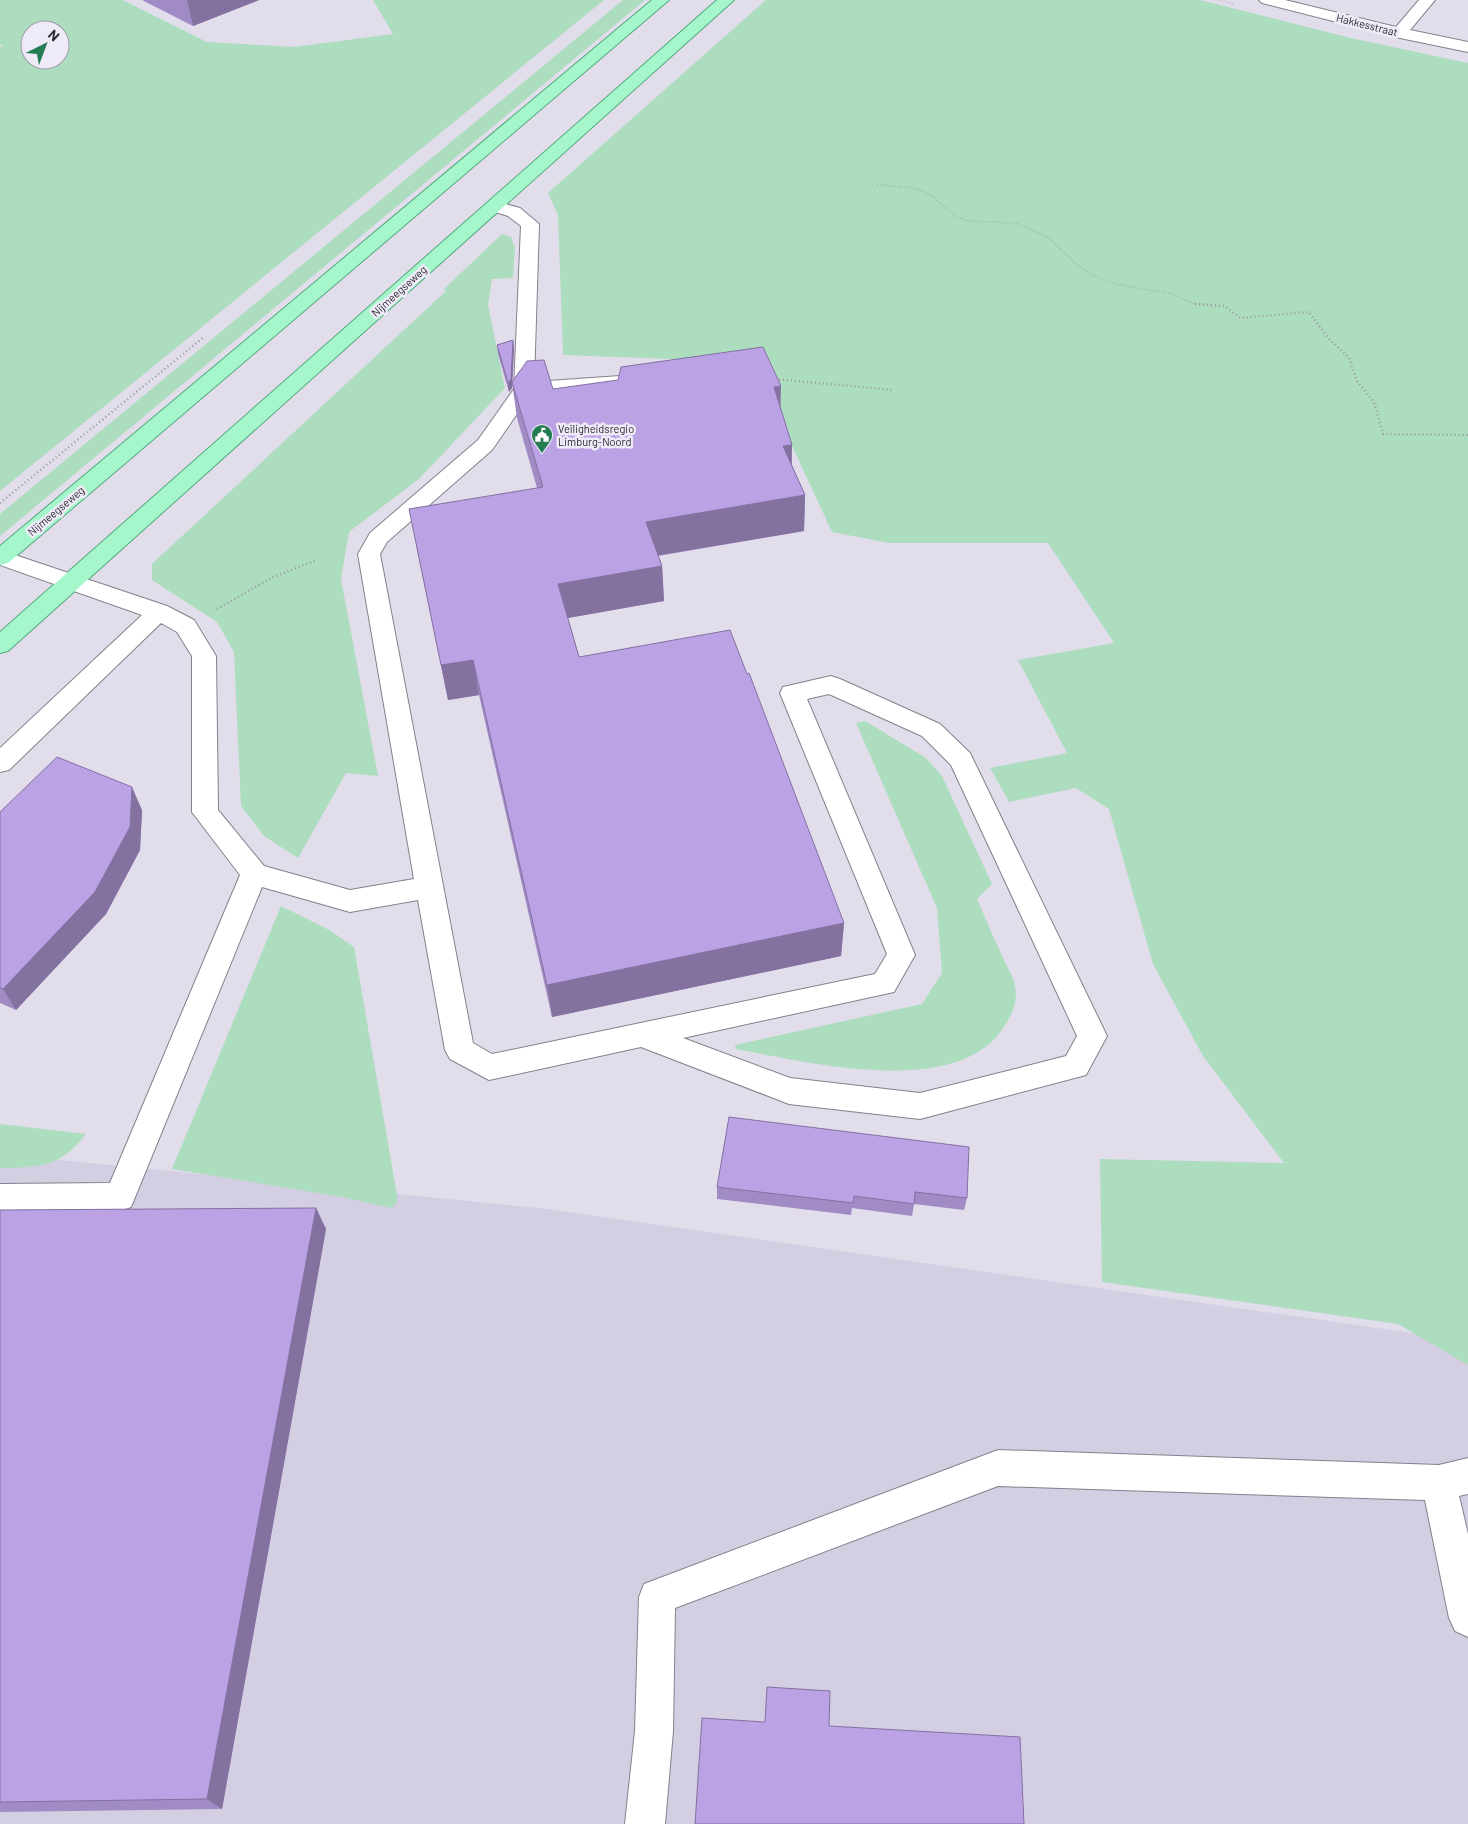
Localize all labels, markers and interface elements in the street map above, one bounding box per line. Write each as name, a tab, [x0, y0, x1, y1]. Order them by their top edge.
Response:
street label: Hakkesstraat	[1335, 11, 1399, 38]
north arrow	[20, 20, 70, 70]
text: N	[45, 26, 63, 44]
street label: Nijmeegseweg	[368, 262, 429, 319]
place label: Veiligheidsregio Limburg-Noord	[558, 422, 634, 448]
public building icon: Veiligheidsregio Limburg-Noord	[530, 423, 554, 454]
street label: Nijmeegseweg	[25, 483, 87, 538]

